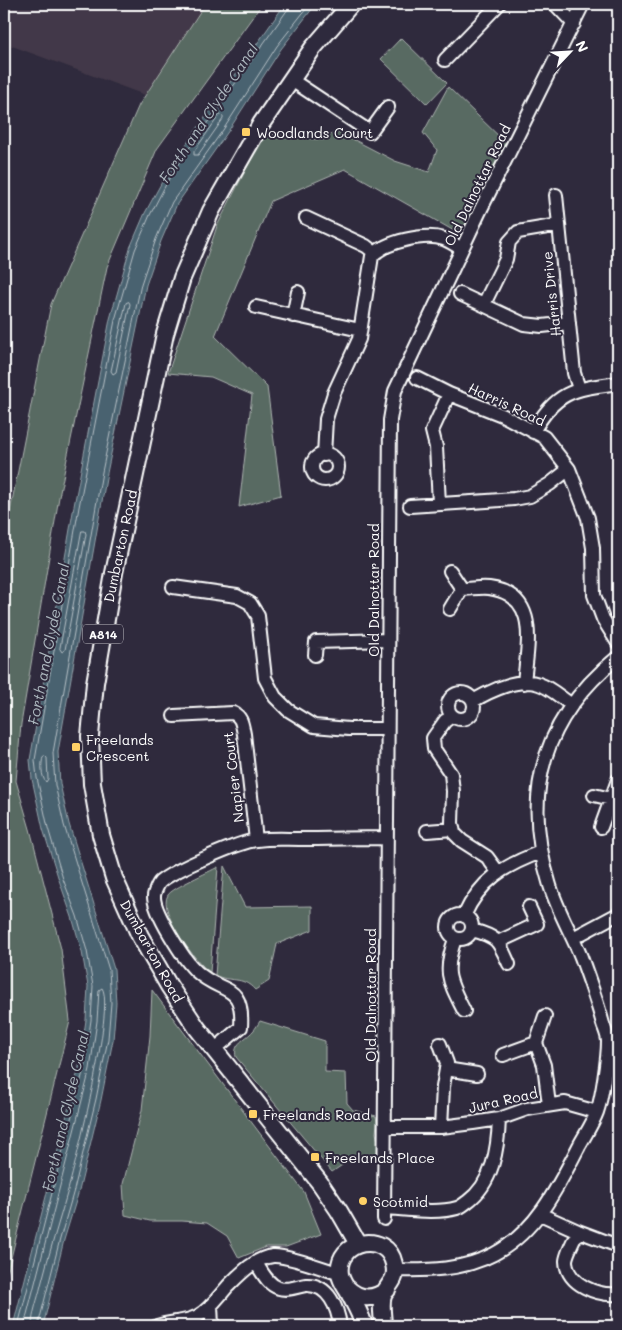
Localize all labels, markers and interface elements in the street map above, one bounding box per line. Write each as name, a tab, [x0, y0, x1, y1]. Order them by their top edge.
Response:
north arrow	[544, 28, 594, 78]
text: N	[571, 37, 593, 55]
water label: Forth and Clyde Canal	[154, 39, 262, 187]
street label: Old Dalnottar Road	[439, 121, 515, 249]
place label: Woodlands Court	[256, 123, 373, 142]
marker: Woodlands Court	[240, 126, 252, 138]
street label: Harris Drive	[537, 251, 565, 337]
street label: Harris Road	[465, 378, 549, 430]
street label: Dumbarton Road	[99, 488, 141, 604]
street label: Old Dalnottar Road	[364, 523, 383, 657]
water label: Forth and Clyde Canal	[23, 561, 74, 726]
road number: A814	[83, 624, 123, 644]
place label: Freelands Crescent	[86, 730, 154, 765]
street label: Napier Court	[218, 731, 248, 823]
marker: Freelands Crescent	[70, 741, 82, 753]
street label: Dumbarton Road	[116, 896, 188, 1006]
street label: Old Dalnottar Road	[361, 928, 380, 1062]
water label: Forth and Clyde Canal	[37, 1029, 93, 1193]
street label: Jura Road	[467, 1083, 540, 1117]
place label: Freelands Road	[263, 1105, 370, 1124]
marker: Freelands Road	[247, 1108, 259, 1120]
place label: Freelands Place	[325, 1148, 435, 1167]
marker: Freelands Place	[309, 1151, 321, 1163]
place label: Scotmid	[373, 1192, 428, 1211]
marker: Scotmid	[357, 1195, 369, 1207]

